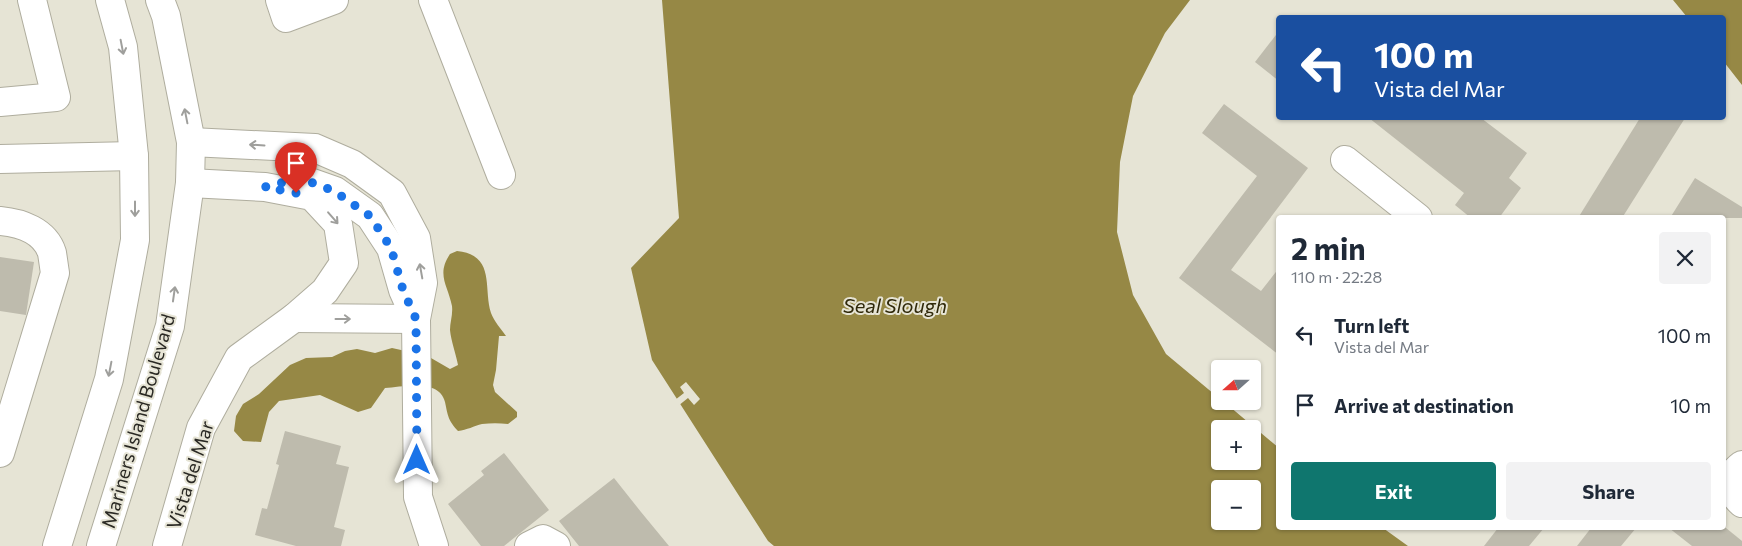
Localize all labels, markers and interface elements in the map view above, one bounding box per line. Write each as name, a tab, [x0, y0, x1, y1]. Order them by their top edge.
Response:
text: 100 m	[1374, 32, 1474, 75]
icon: left	[1291, 35, 1356, 100]
one-way arrow	[118, 39, 127, 55]
text: Vista del Mar	[1374, 75, 1505, 102]
one-way arrow	[180, 108, 190, 124]
one-way arrow	[250, 140, 266, 149]
pin	[275, 142, 317, 193]
icon: arrive	[282, 149, 310, 177]
one-way arrow	[130, 200, 140, 217]
one-way arrow	[327, 212, 338, 225]
text: 2 min	[1291, 229, 1366, 266]
button: close	[1659, 232, 1711, 284]
one-way arrow	[416, 264, 426, 280]
text: 110 m · 22:28	[1291, 267, 1382, 286]
one-way arrow	[169, 287, 179, 303]
water label: Seal Slough	[843, 293, 947, 317]
street label: Mariners Island Boulevard	[96, 311, 179, 531]
one-way arrow	[334, 314, 351, 324]
text: Turn left	[1334, 314, 1409, 337]
icon: left	[1291, 321, 1319, 349]
text: 100 m	[1658, 324, 1711, 347]
text: Vista del Mar	[1334, 337, 1429, 356]
north arrow	[1211, 360, 1261, 410]
map controls	[1211, 360, 1261, 530]
one-way arrow	[105, 361, 115, 377]
icon: arrive	[1291, 391, 1319, 419]
text: Arrive at destination	[1334, 394, 1514, 417]
text: 10 m	[1670, 394, 1711, 417]
street label: Vista del Mar	[161, 417, 218, 532]
button: +	[1211, 420, 1261, 470]
position arrow	[390, 433, 442, 485]
button: Exit	[1291, 462, 1496, 520]
button: Share	[1506, 462, 1711, 520]
button: −	[1211, 480, 1261, 530]

